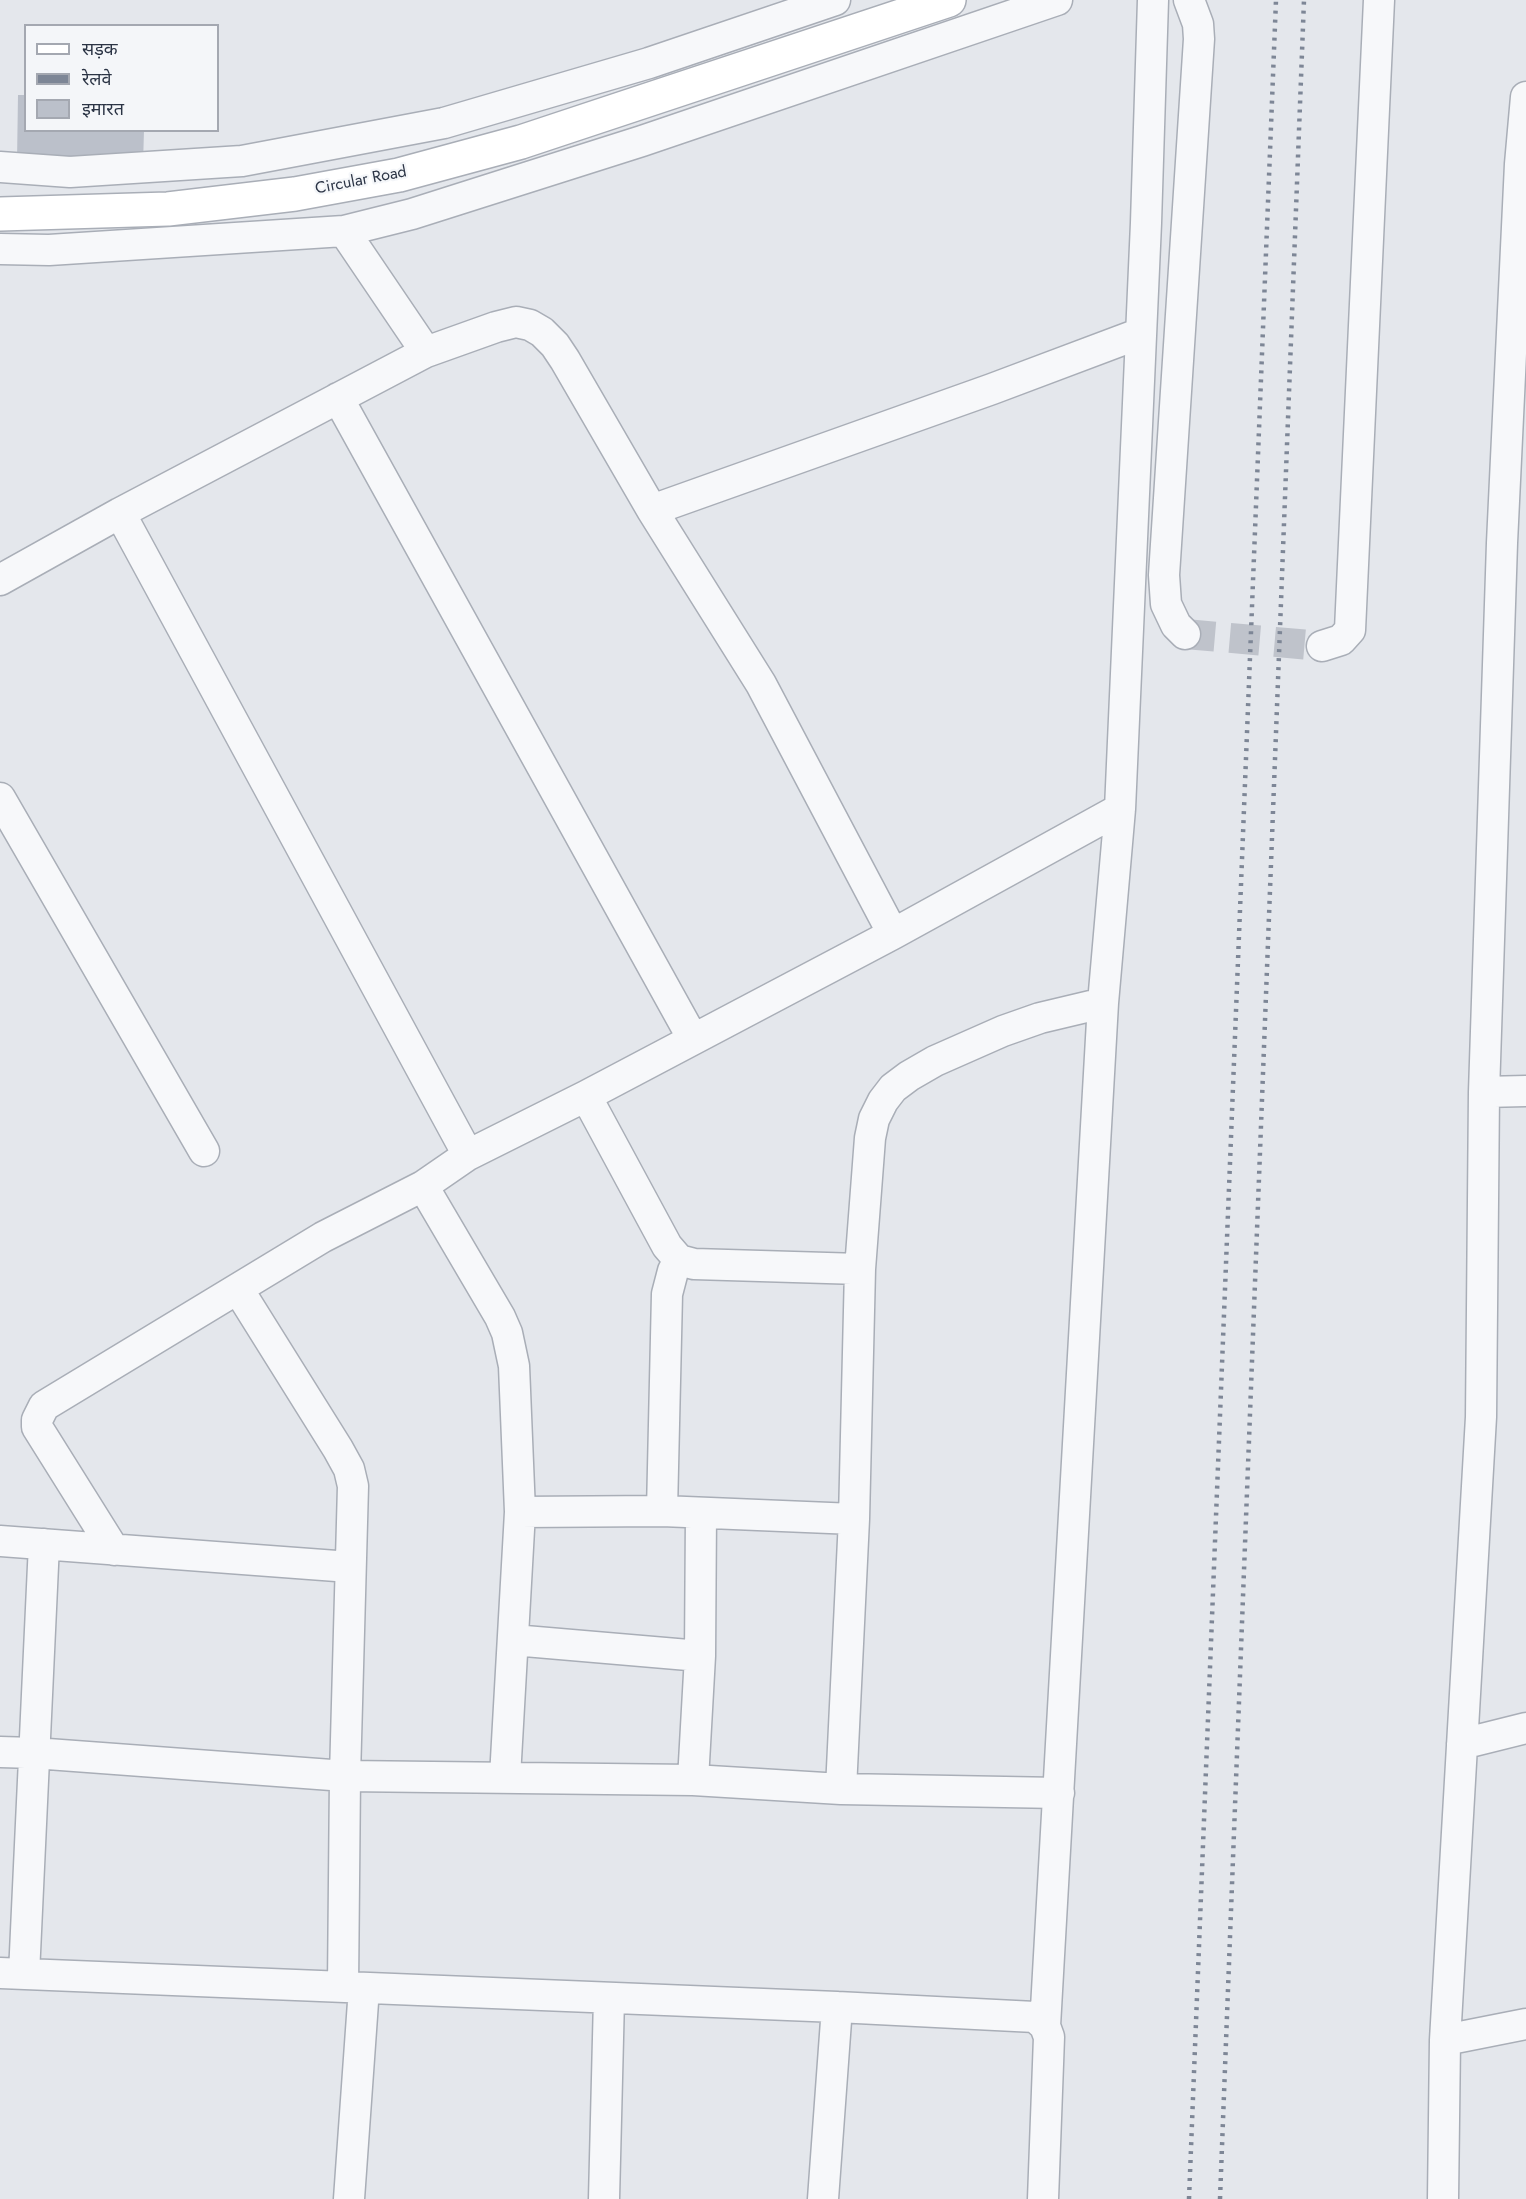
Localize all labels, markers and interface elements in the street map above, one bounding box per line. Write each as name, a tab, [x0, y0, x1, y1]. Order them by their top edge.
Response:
legend	[24, 24, 219, 132]
text: सड़क	[82, 36, 118, 62]
text: रेलवे	[82, 66, 112, 92]
text: इमारत	[82, 96, 124, 122]
street label: Circular Road	[314, 163, 408, 199]

